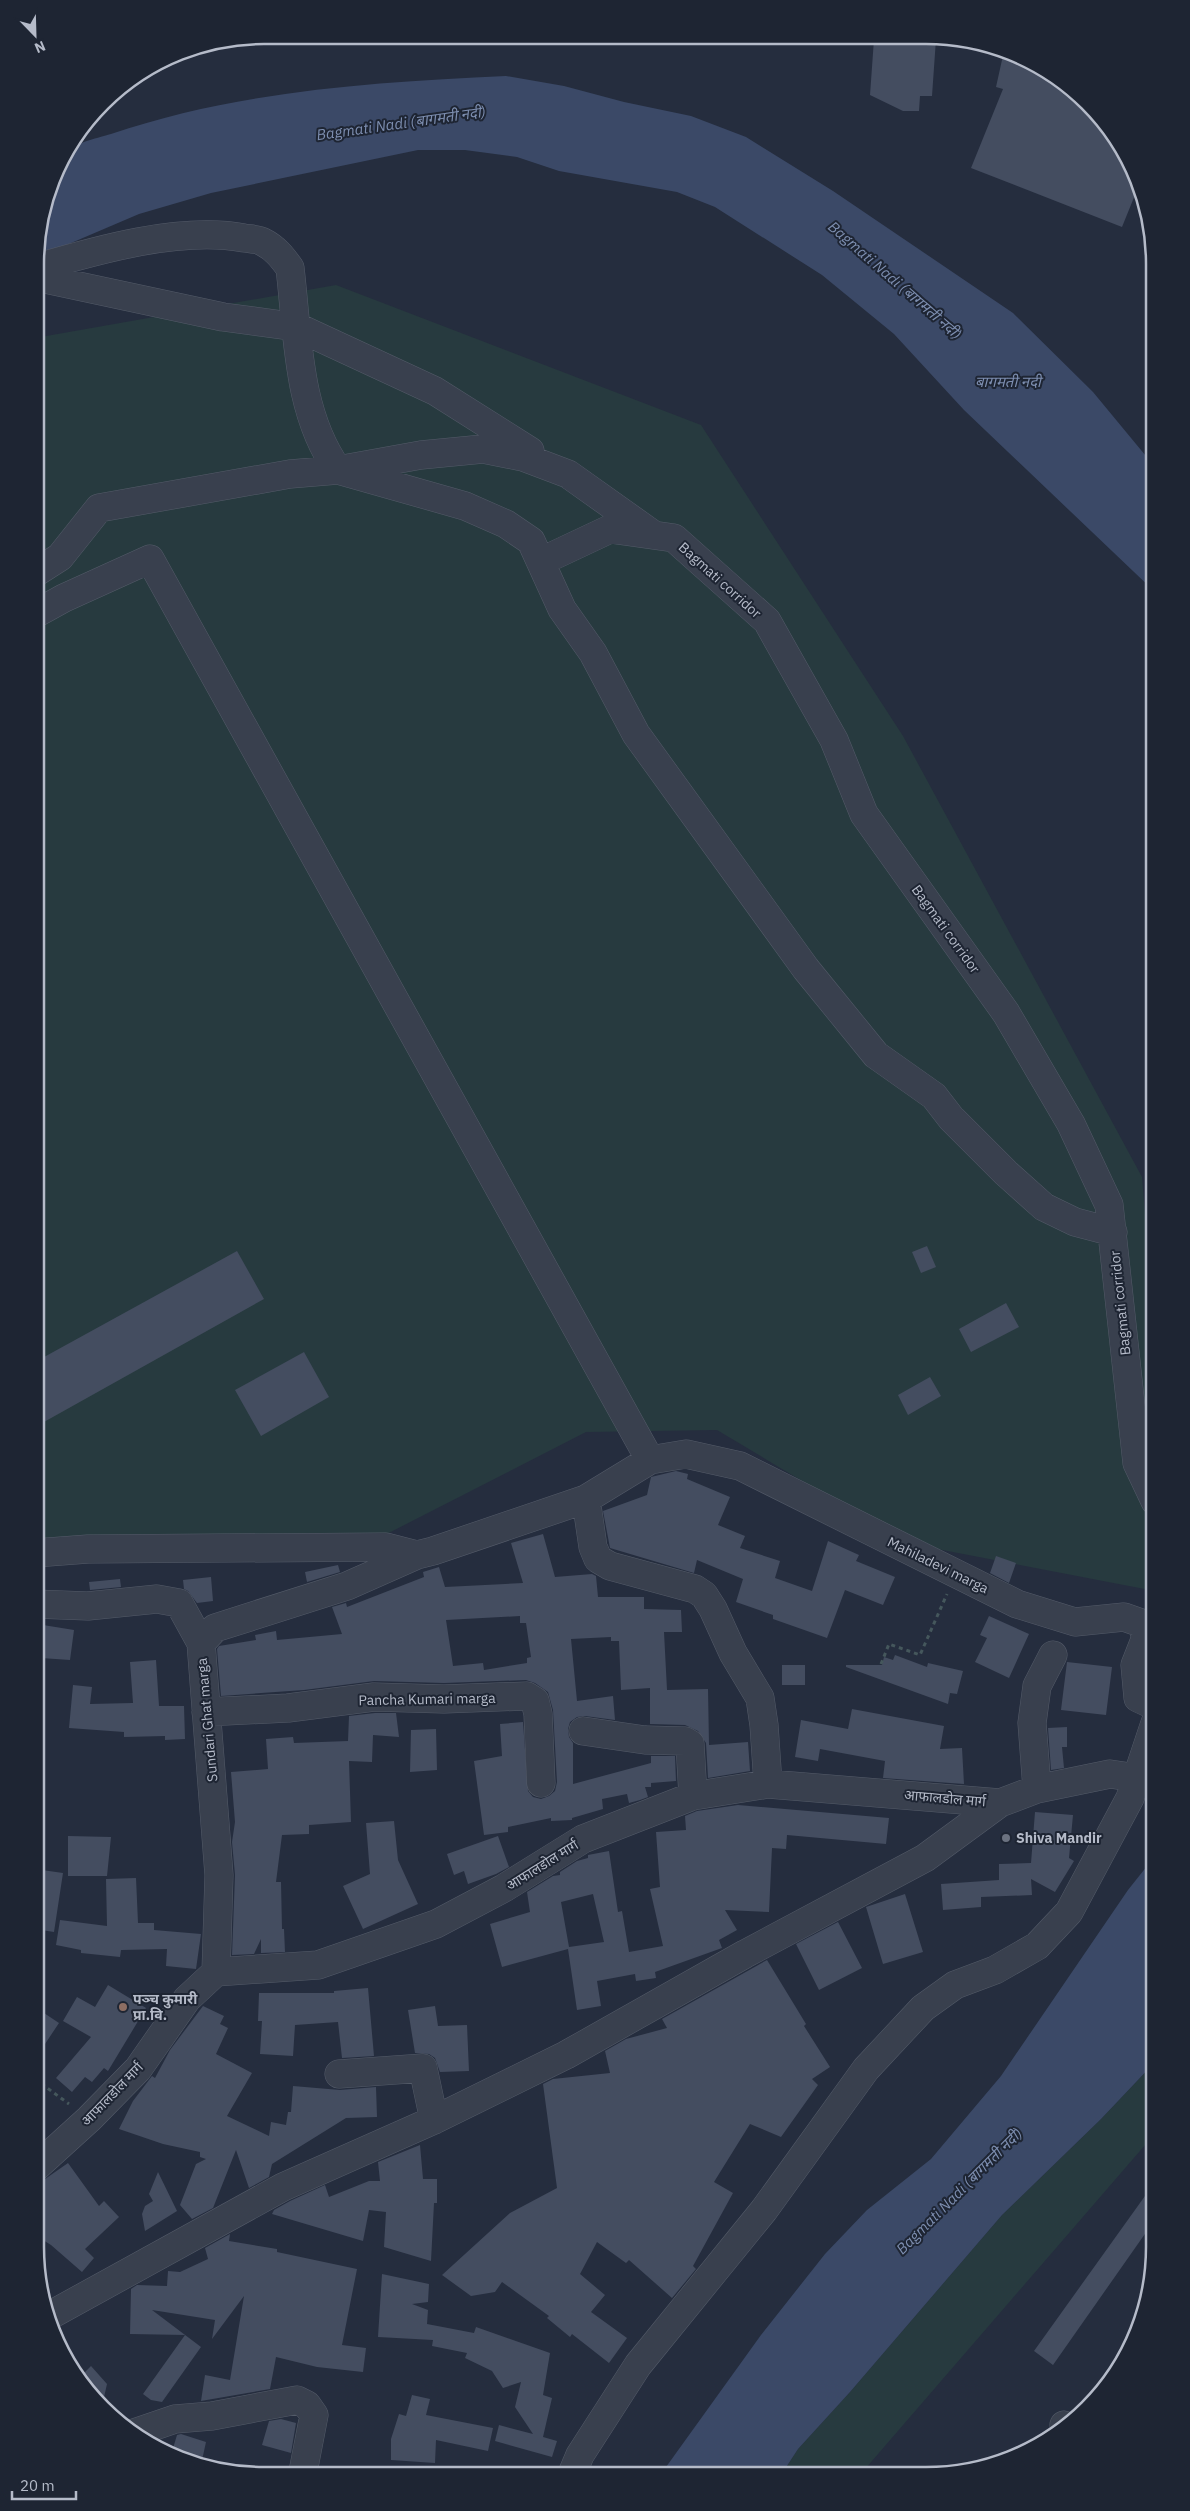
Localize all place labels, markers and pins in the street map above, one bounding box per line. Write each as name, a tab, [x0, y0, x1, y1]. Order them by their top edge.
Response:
place label: Shiva Mandir	[1016, 1829, 1102, 1847]
marker: Shiva Mandir	[1000, 1832, 1012, 1844]
place label: पञ्च कुमारी प्रा.वि.	[133, 1990, 198, 2024]
marker: पञ्च कुमारी प्रा.वि.	[117, 2001, 129, 2013]

